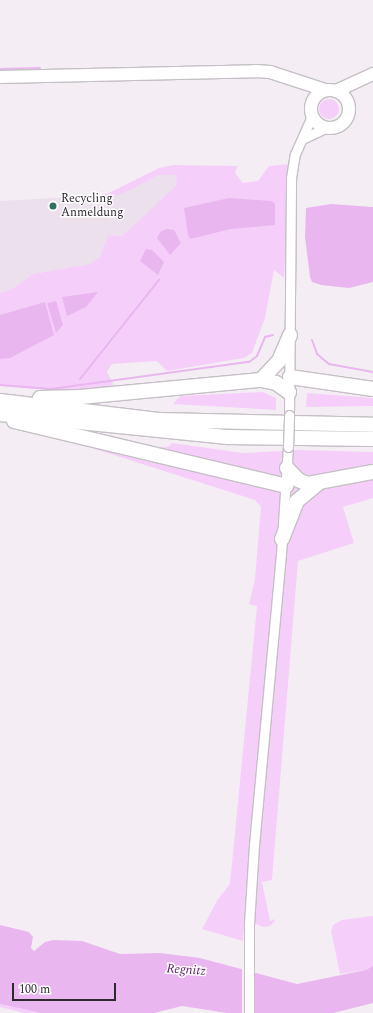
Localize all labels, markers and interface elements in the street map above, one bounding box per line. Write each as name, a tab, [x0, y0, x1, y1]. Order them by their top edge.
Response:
place label: Recycling Anmeldung	[61, 192, 124, 220]
marker: Recycling Anmeldung	[48, 201, 58, 211]
water label: Regnitz	[166, 961, 206, 979]
scale bar	[14, 975, 118, 1001]
text: 100 m	[19, 980, 50, 999]

